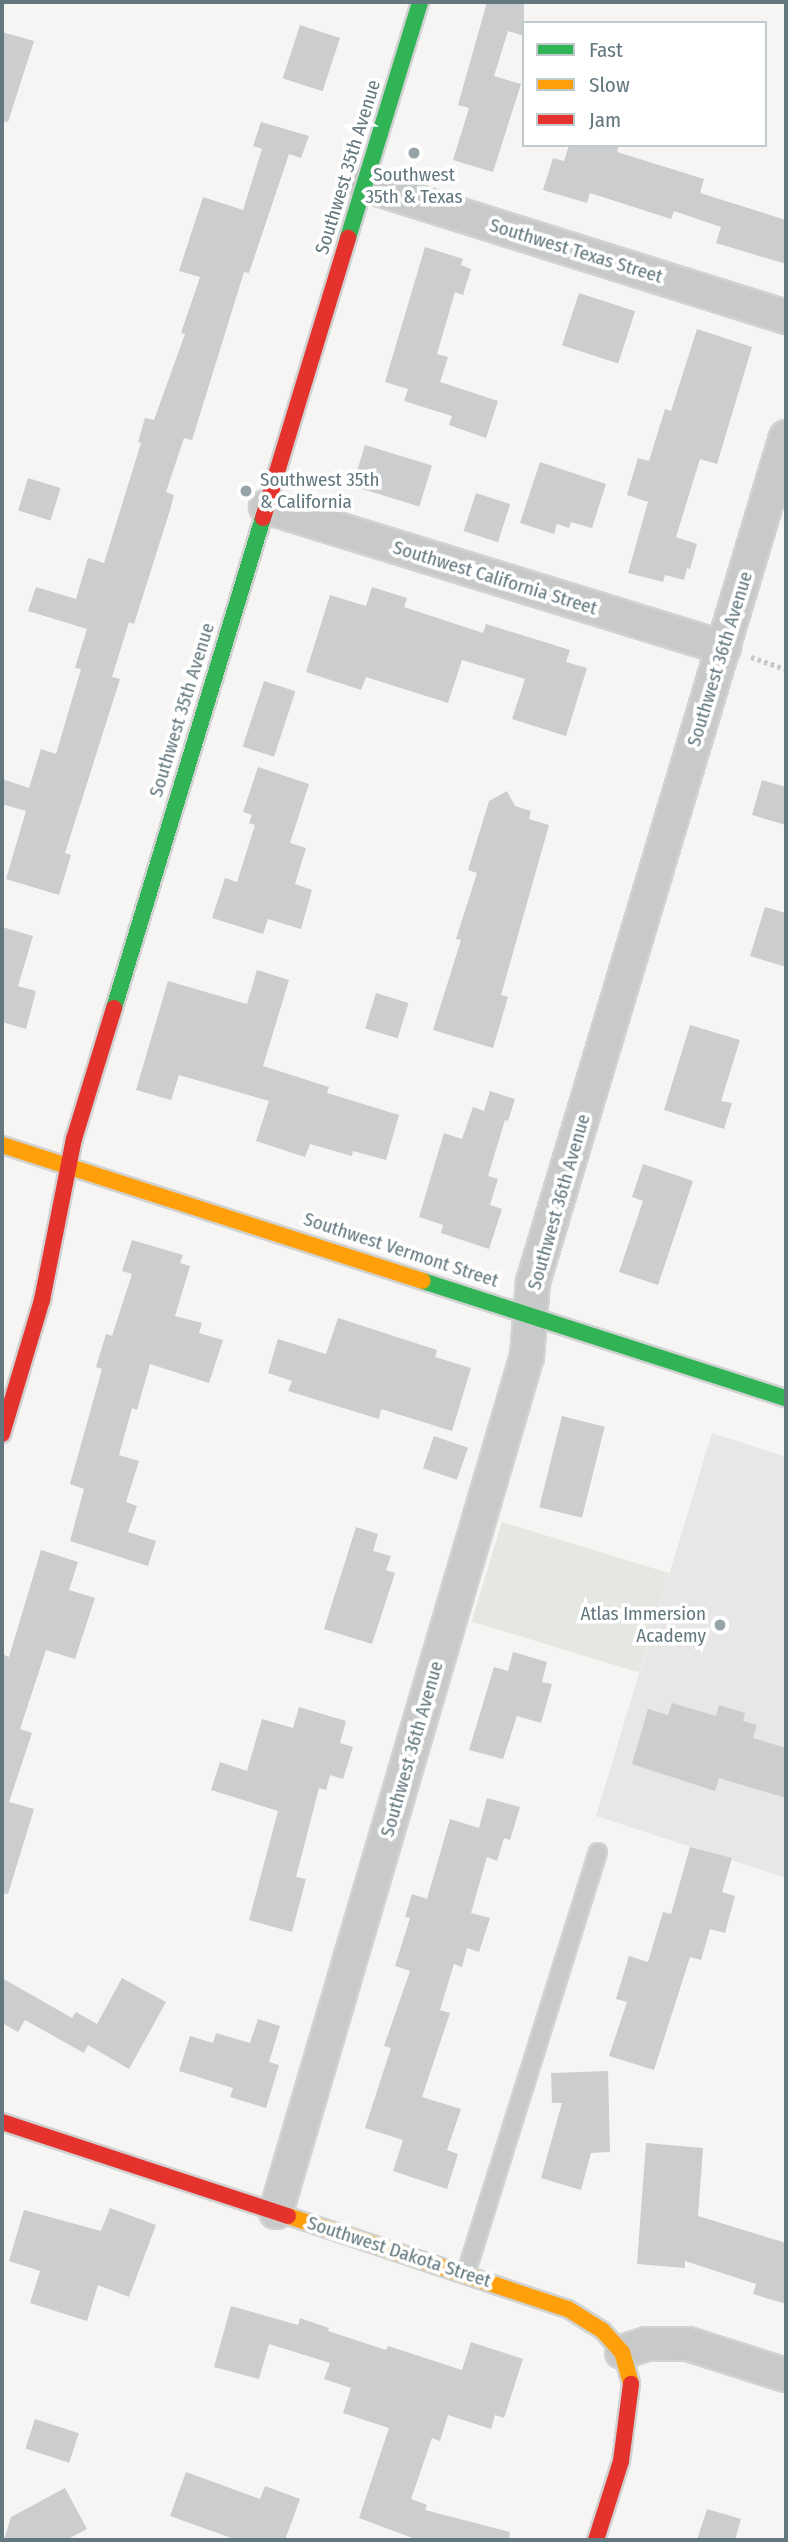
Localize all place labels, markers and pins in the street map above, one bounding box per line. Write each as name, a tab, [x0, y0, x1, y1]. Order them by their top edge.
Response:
marker: Southwest 35th & Texas	[406, 145, 422, 161]
place label: Southwest 35th & Texas	[365, 164, 463, 208]
place label: Southwest 35th & California	[260, 469, 380, 513]
marker: Southwest 35th & California	[238, 483, 254, 499]
place label: Atlas Immersion Academy	[580, 1603, 706, 1647]
marker: Atlas Immersion Academy	[712, 1617, 728, 1633]

